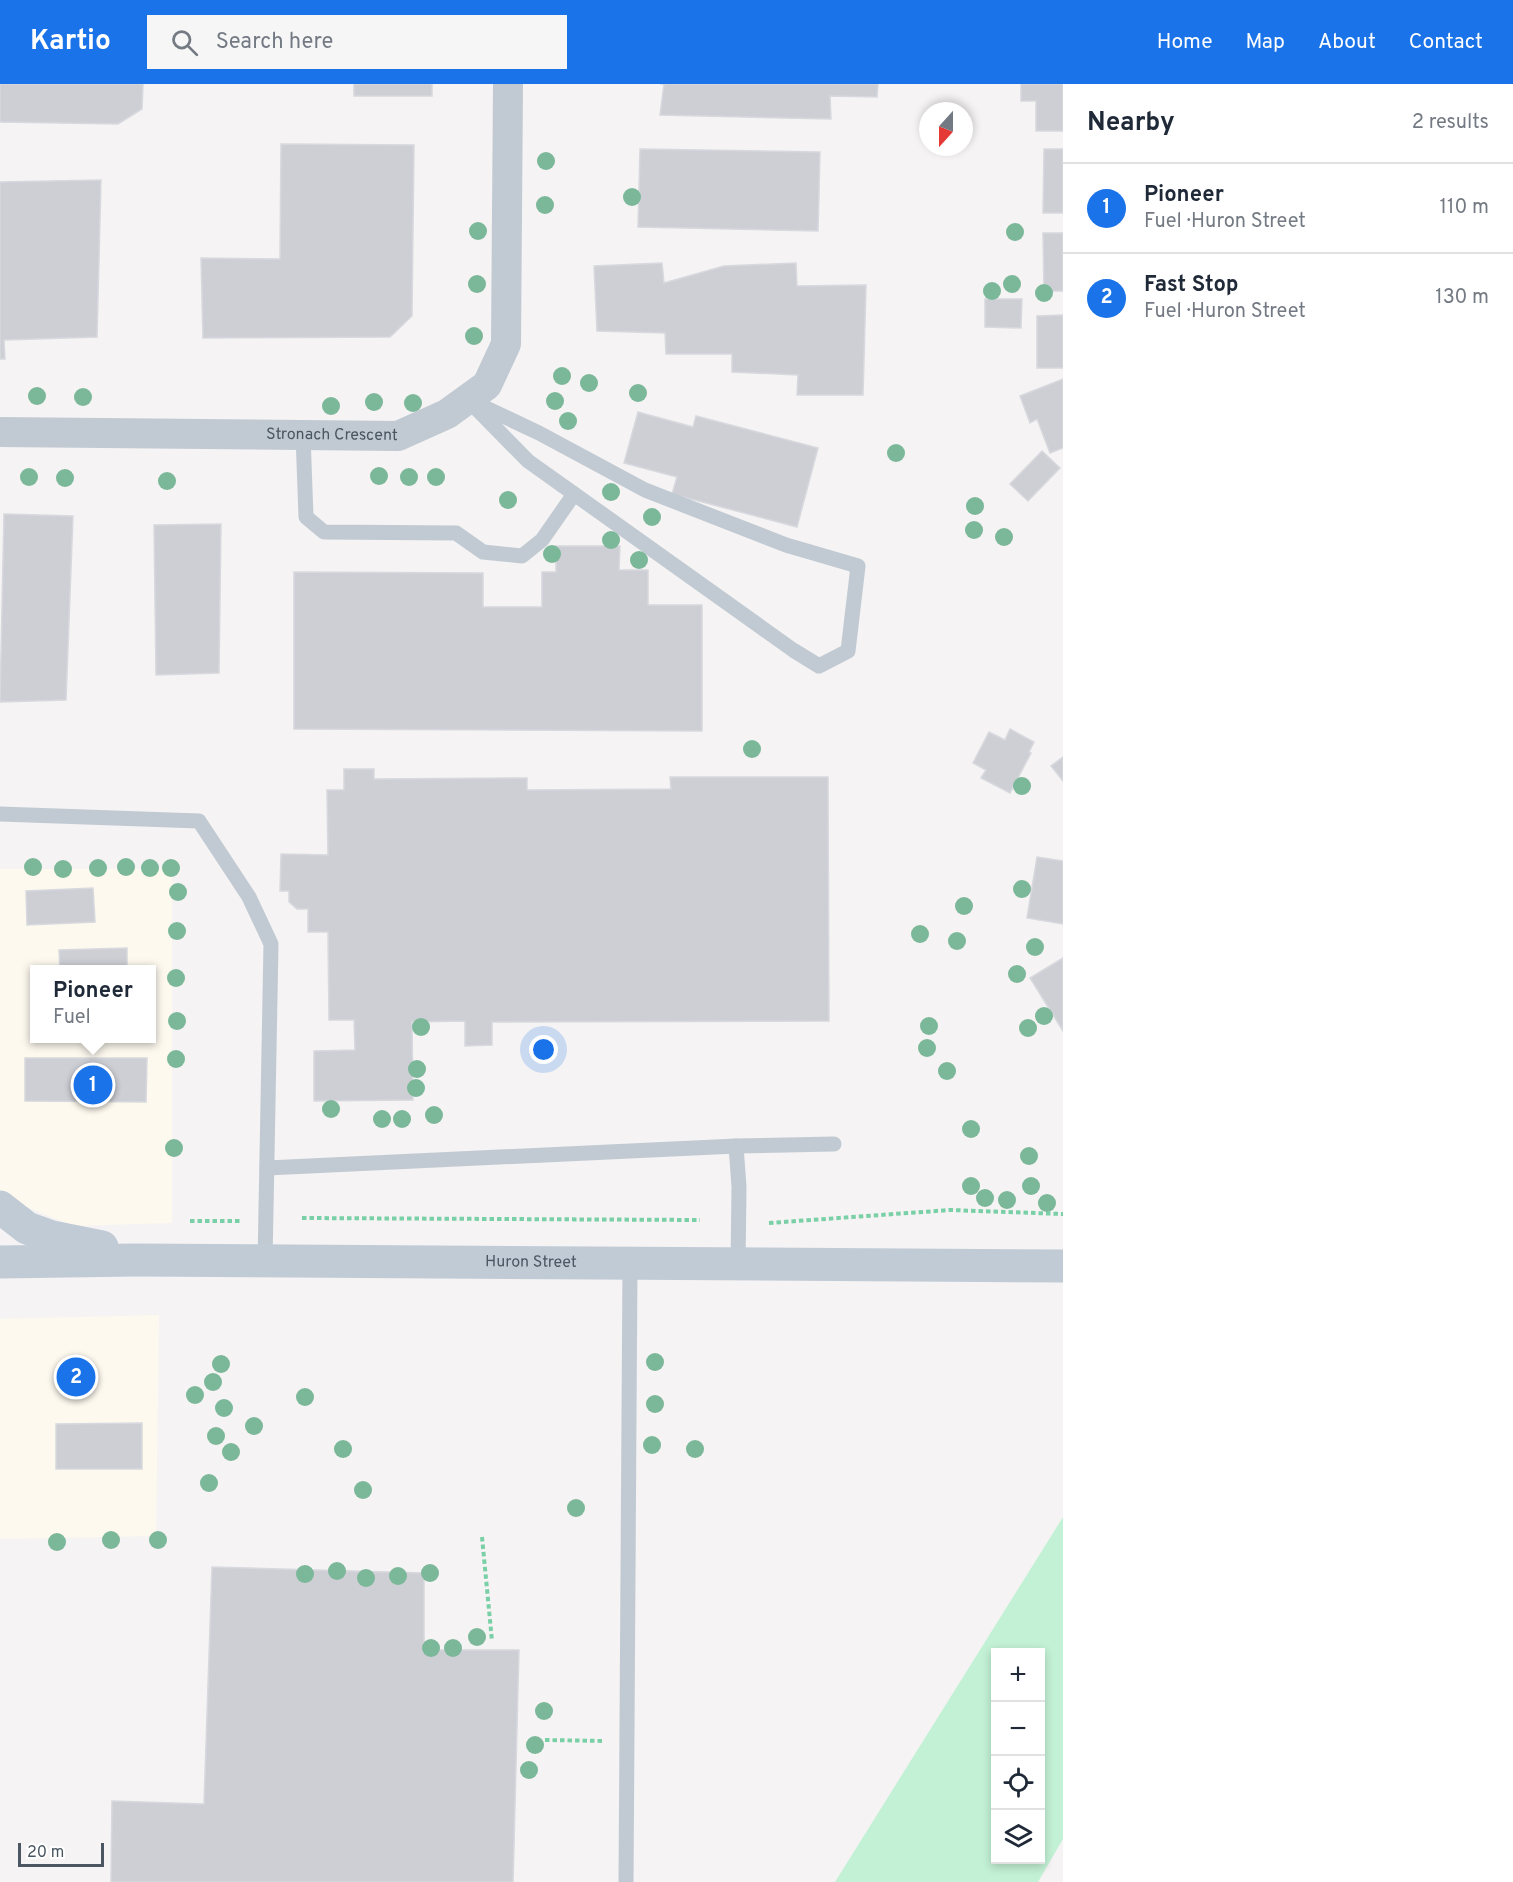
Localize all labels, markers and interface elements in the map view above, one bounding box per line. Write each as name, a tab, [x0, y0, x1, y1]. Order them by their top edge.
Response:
search box	[147, 15, 567, 69]
text: Kartio	[30, 24, 111, 60]
icon: search	[168, 26, 201, 59]
text: Search here	[216, 29, 333, 56]
text: Home	[1157, 29, 1213, 56]
text: Map	[1246, 29, 1285, 56]
text: About	[1318, 29, 1376, 56]
text: Contact	[1409, 29, 1483, 56]
north arrow	[919, 102, 973, 156]
text: Nearby	[1087, 107, 1175, 140]
text: 2 results	[1412, 110, 1489, 136]
text: Pioneer	[1144, 182, 1224, 209]
text: 1	[1103, 195, 1111, 221]
text: 110 m	[1440, 195, 1489, 221]
text: Fuel · Huron Street	[1144, 209, 1306, 235]
text: Fast Stop	[1144, 272, 1238, 299]
text: 2	[1100, 285, 1113, 311]
text: 130 m	[1435, 285, 1489, 311]
text: Fuel · Huron Street	[1144, 299, 1306, 325]
street label: Stronach Crescent	[266, 425, 398, 446]
popup	[30, 965, 156, 1043]
text: Pioneer	[53, 978, 133, 1005]
text: Fuel	[53, 1005, 91, 1031]
your location	[529, 1035, 558, 1064]
pin: 1	[74, 1062, 112, 1108]
street label: Huron Street	[485, 1252, 577, 1273]
pin: 2	[56, 1354, 96, 1400]
map controls	[991, 1648, 1045, 1864]
button: +	[991, 1648, 1045, 1702]
button: −	[991, 1702, 1045, 1756]
button: locate	[991, 1756, 1045, 1810]
button: layers	[991, 1810, 1045, 1864]
scale bar	[18, 1840, 104, 1868]
text: 20 m	[27, 1843, 64, 1863]

